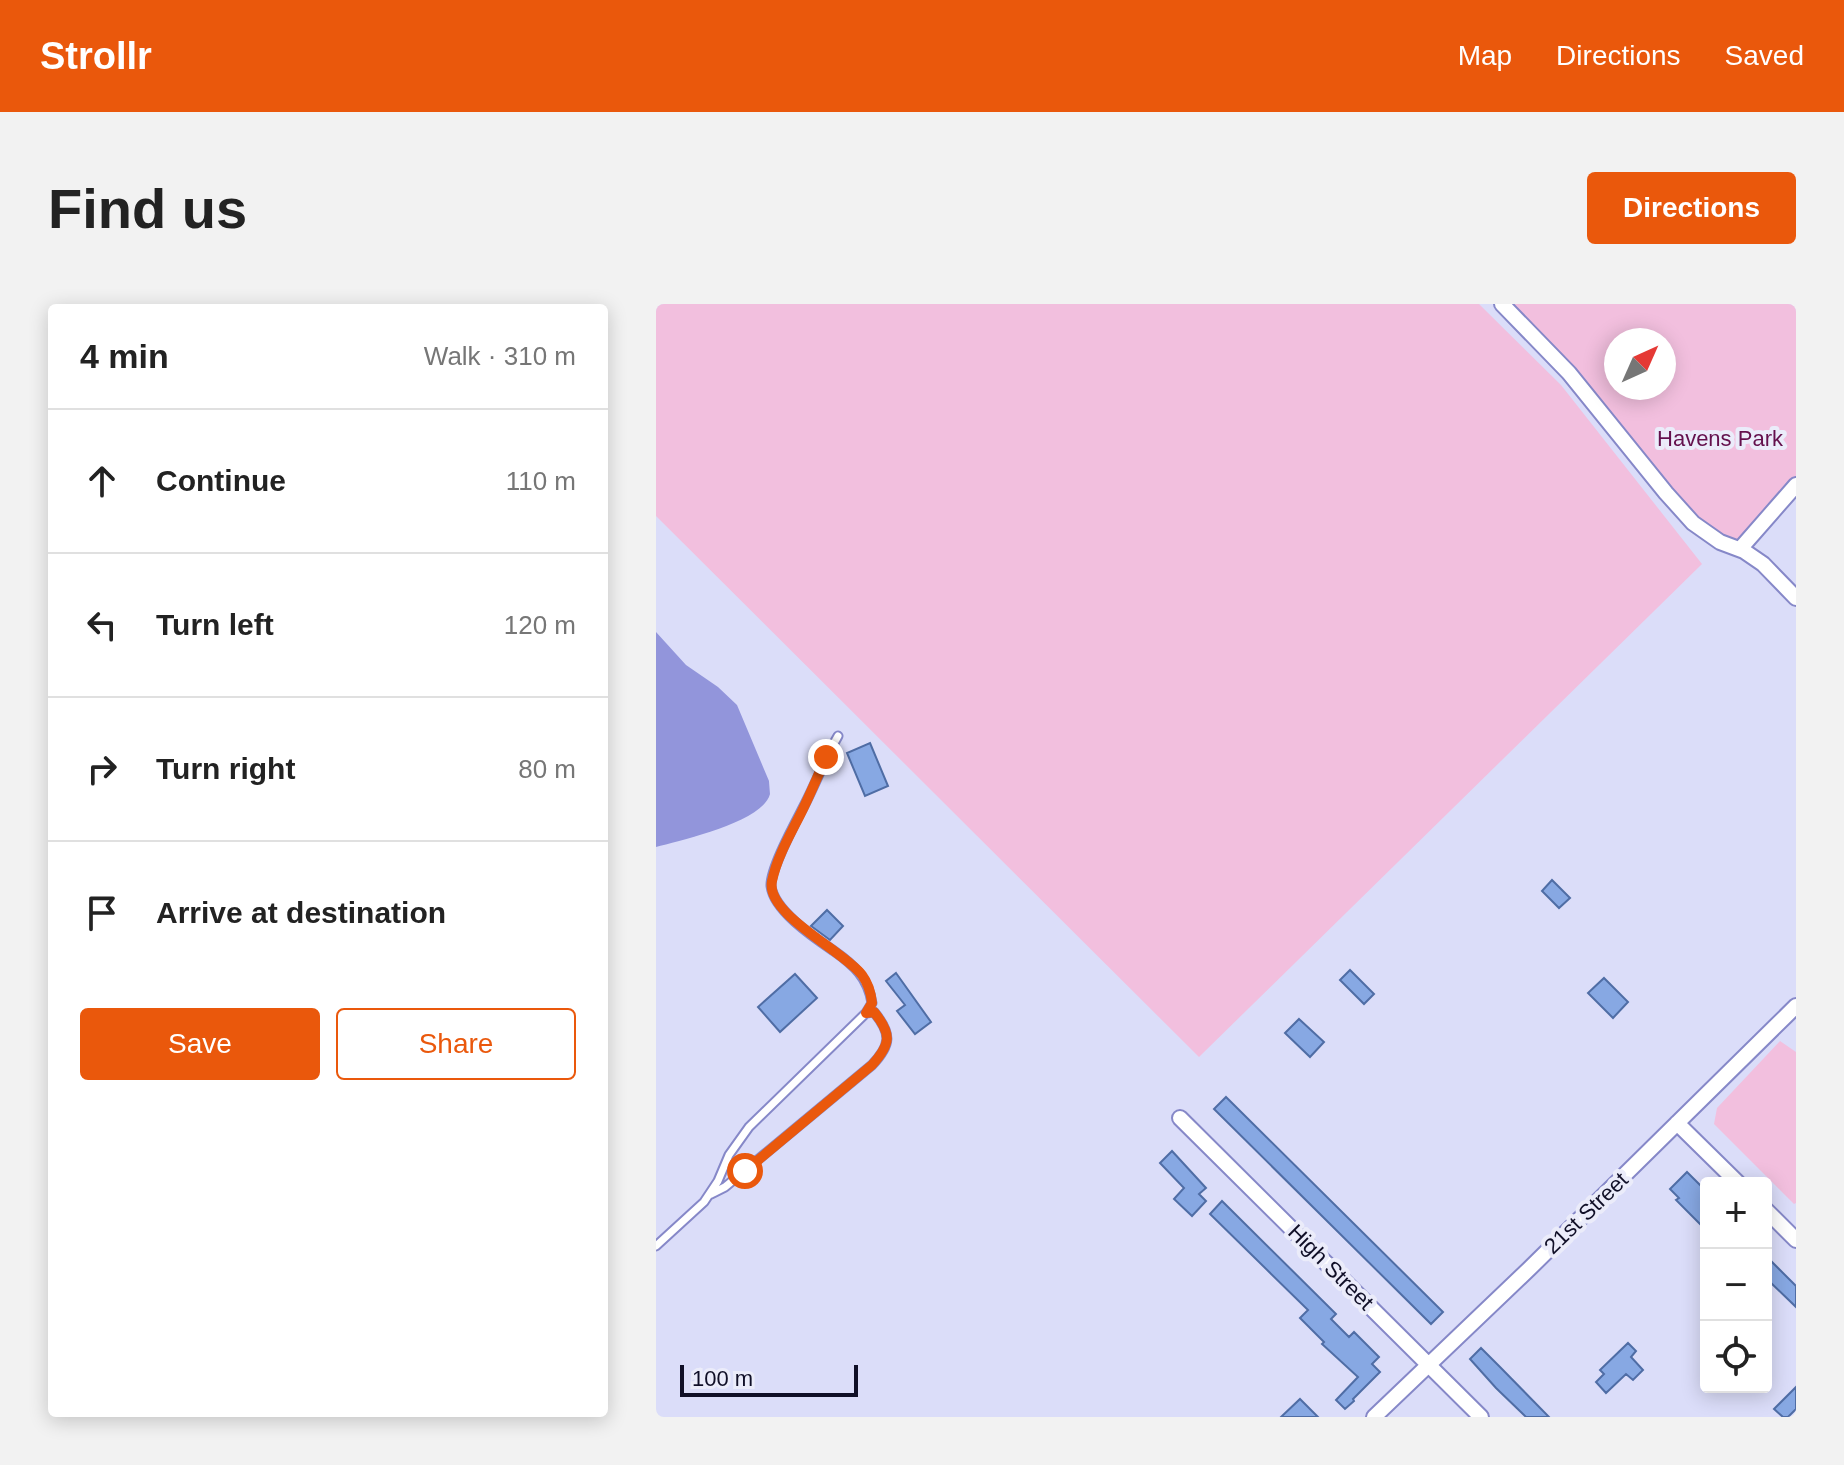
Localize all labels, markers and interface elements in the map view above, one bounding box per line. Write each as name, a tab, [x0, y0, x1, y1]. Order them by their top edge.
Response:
text: Strollr	[40, 35, 152, 77]
text: Map	[1458, 40, 1512, 71]
text: Directions	[1556, 40, 1681, 71]
text: Saved	[1725, 40, 1804, 71]
button: Directions	[1587, 172, 1796, 244]
text: Find us	[48, 177, 247, 240]
north arrow	[1604, 328, 1676, 400]
text: 4 min	[80, 337, 169, 375]
text: Walk · 310 m	[424, 341, 576, 371]
park label: Havens Park	[1657, 426, 1784, 451]
icon: ahead	[80, 459, 124, 503]
text: Continue	[156, 464, 286, 497]
text: 110 m	[506, 466, 576, 496]
icon: left	[80, 603, 124, 647]
text: Turn left	[156, 608, 274, 641]
text: 120 m	[504, 610, 576, 640]
route end	[808, 739, 844, 775]
icon: right	[80, 747, 124, 791]
text: Turn right	[156, 752, 295, 785]
text: 80 m	[518, 754, 576, 784]
icon: arrive	[80, 891, 124, 935]
text: Arrive at destination	[156, 896, 446, 929]
button: Save	[80, 1008, 320, 1080]
button: Share	[336, 1008, 576, 1080]
route start	[727, 1153, 763, 1189]
street label: 21st Street	[1539, 1167, 1633, 1259]
map controls	[1700, 1177, 1772, 1393]
button: +	[1700, 1177, 1772, 1249]
street label: High Street	[1283, 1219, 1379, 1315]
button: −	[1700, 1249, 1772, 1321]
button: locate	[1700, 1321, 1772, 1393]
scale bar	[680, 1361, 858, 1397]
text: 100 m	[692, 1366, 753, 1391]

